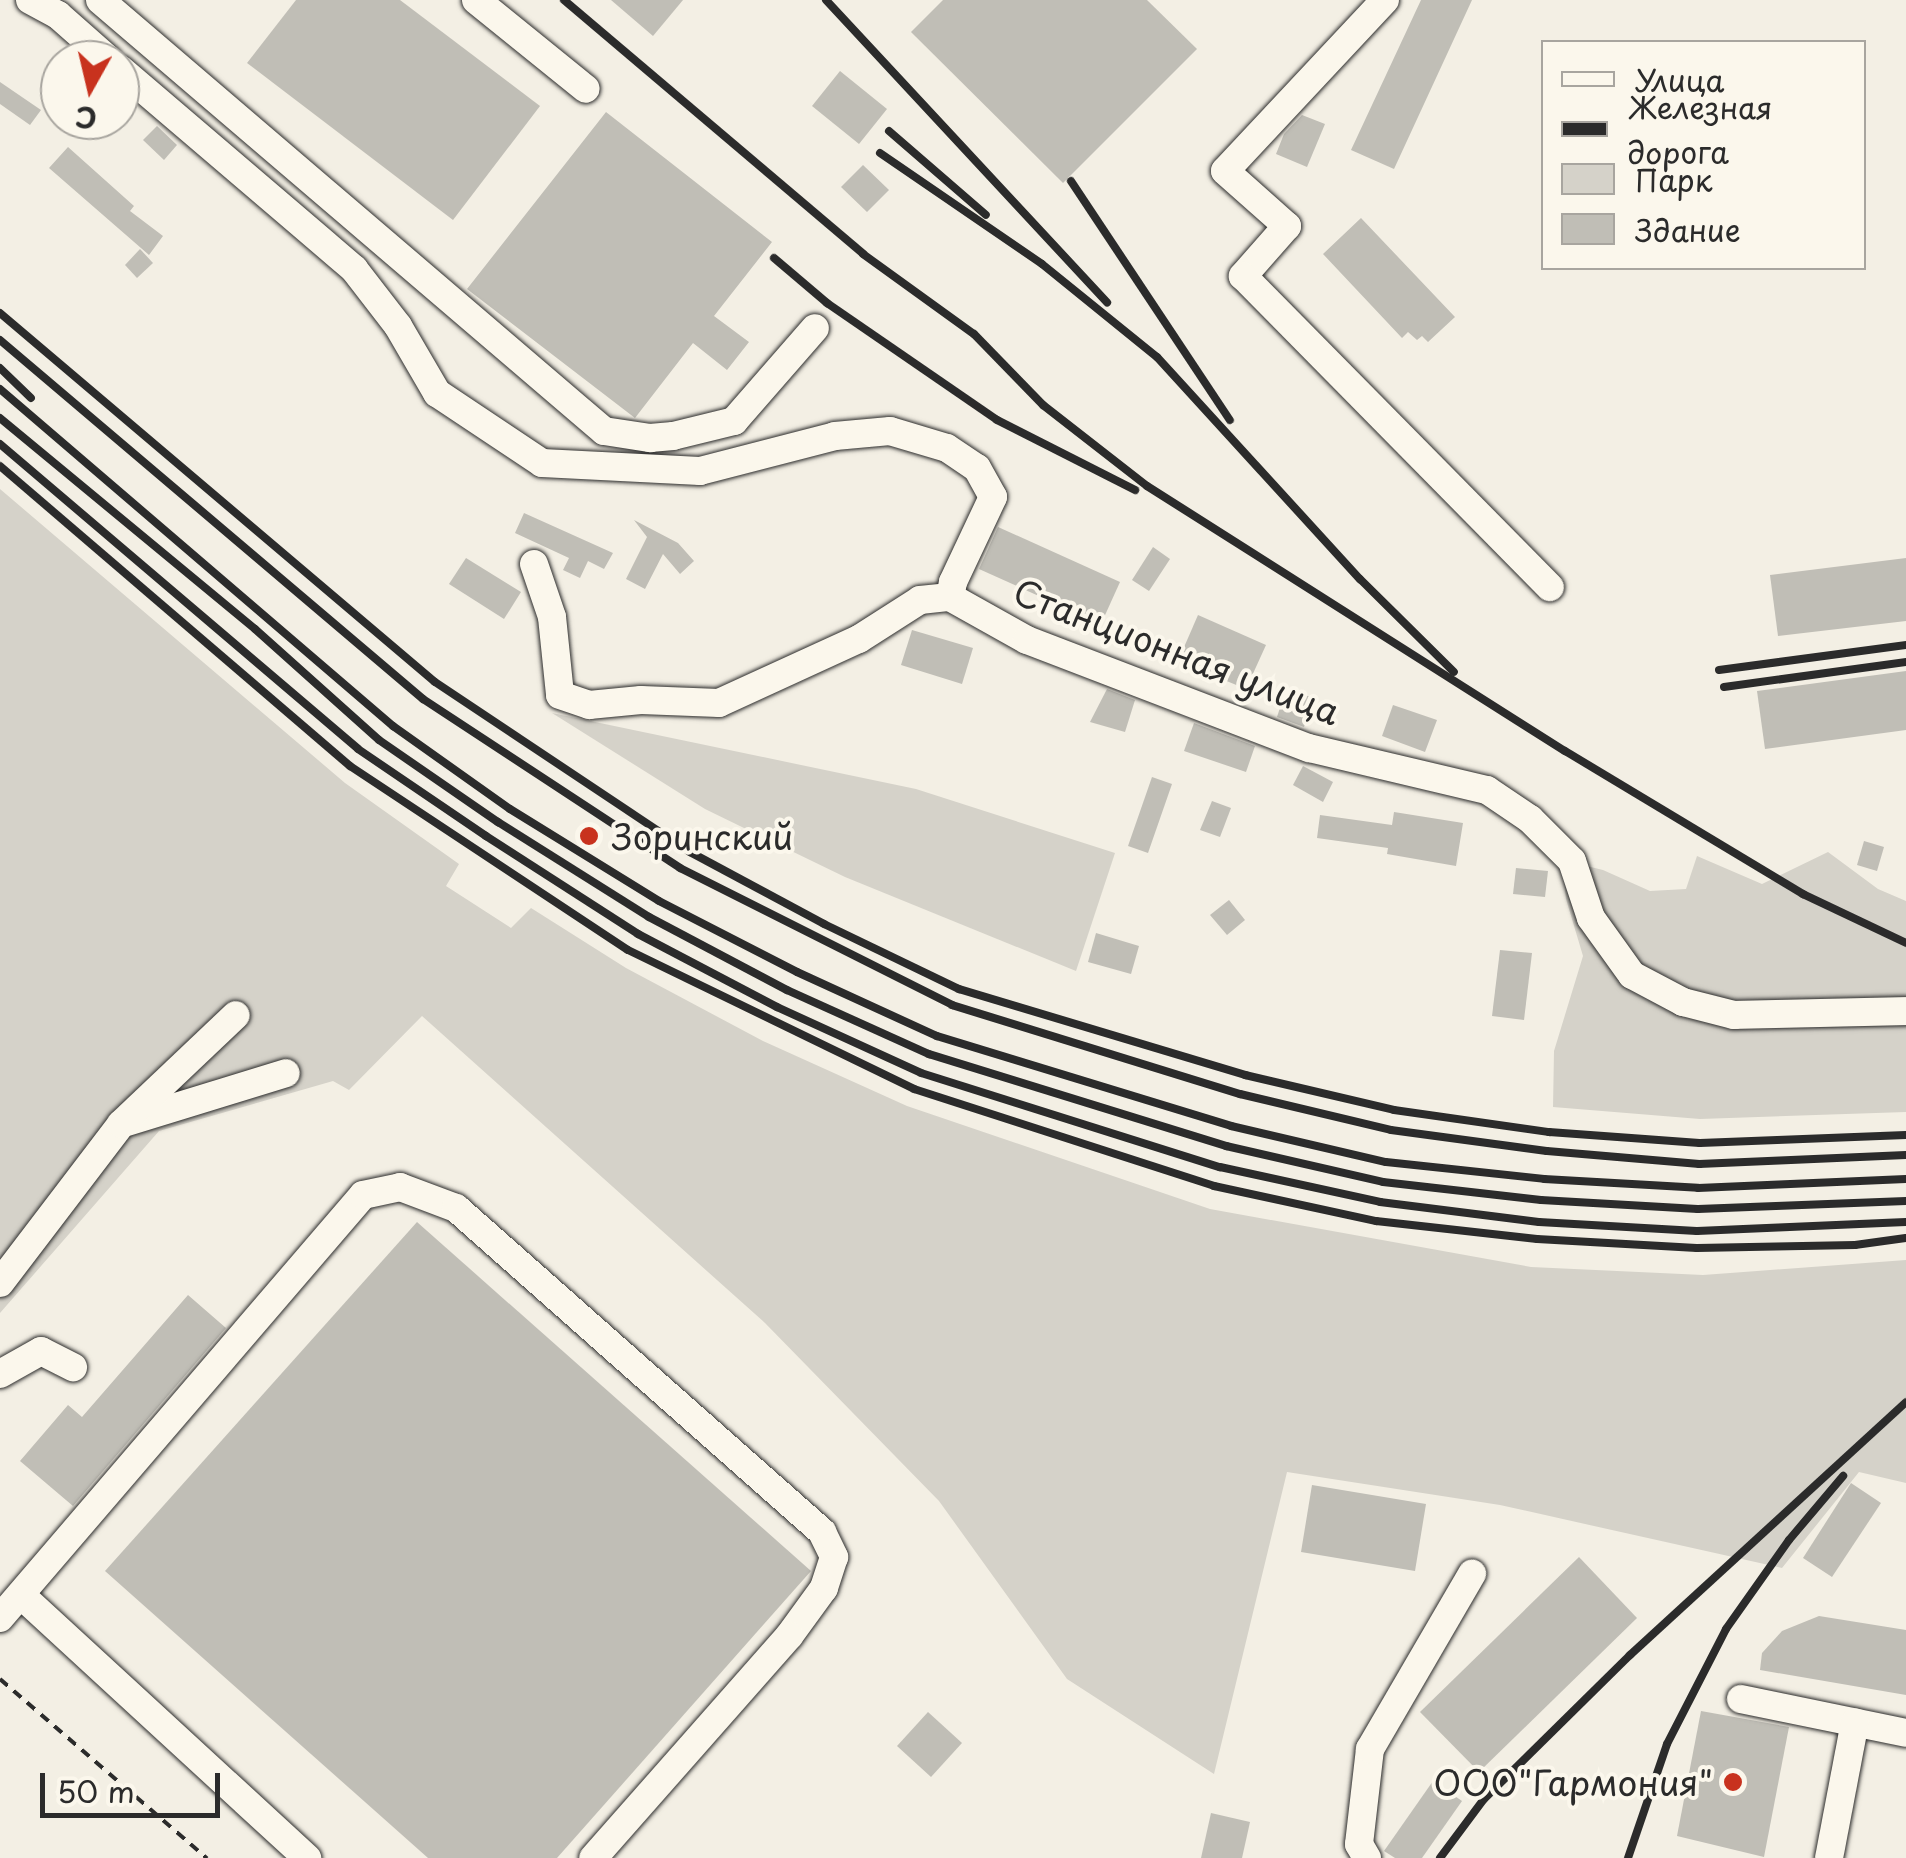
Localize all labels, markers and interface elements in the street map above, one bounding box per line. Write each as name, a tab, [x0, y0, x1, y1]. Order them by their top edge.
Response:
north arrow	[40, 40, 140, 140]
legend	[1541, 40, 1866, 270]
text: Улица	[1635, 57, 1724, 102]
text: Железная дорога	[1628, 84, 1773, 174]
text: С	[73, 95, 99, 141]
text: Парк	[1635, 157, 1712, 202]
text: Здание	[1635, 207, 1741, 252]
street label: Станционная улица	[1007, 569, 1347, 733]
place label: Зоринский	[612, 815, 793, 857]
marker: Зоринский	[576, 823, 602, 849]
scale bar	[45, 1753, 225, 1815]
place label: ООО"Гармония"	[1433, 1761, 1713, 1803]
text: 50 m	[57, 1768, 135, 1813]
marker: ООО"Гармония"	[1722, 1771, 1744, 1793]

